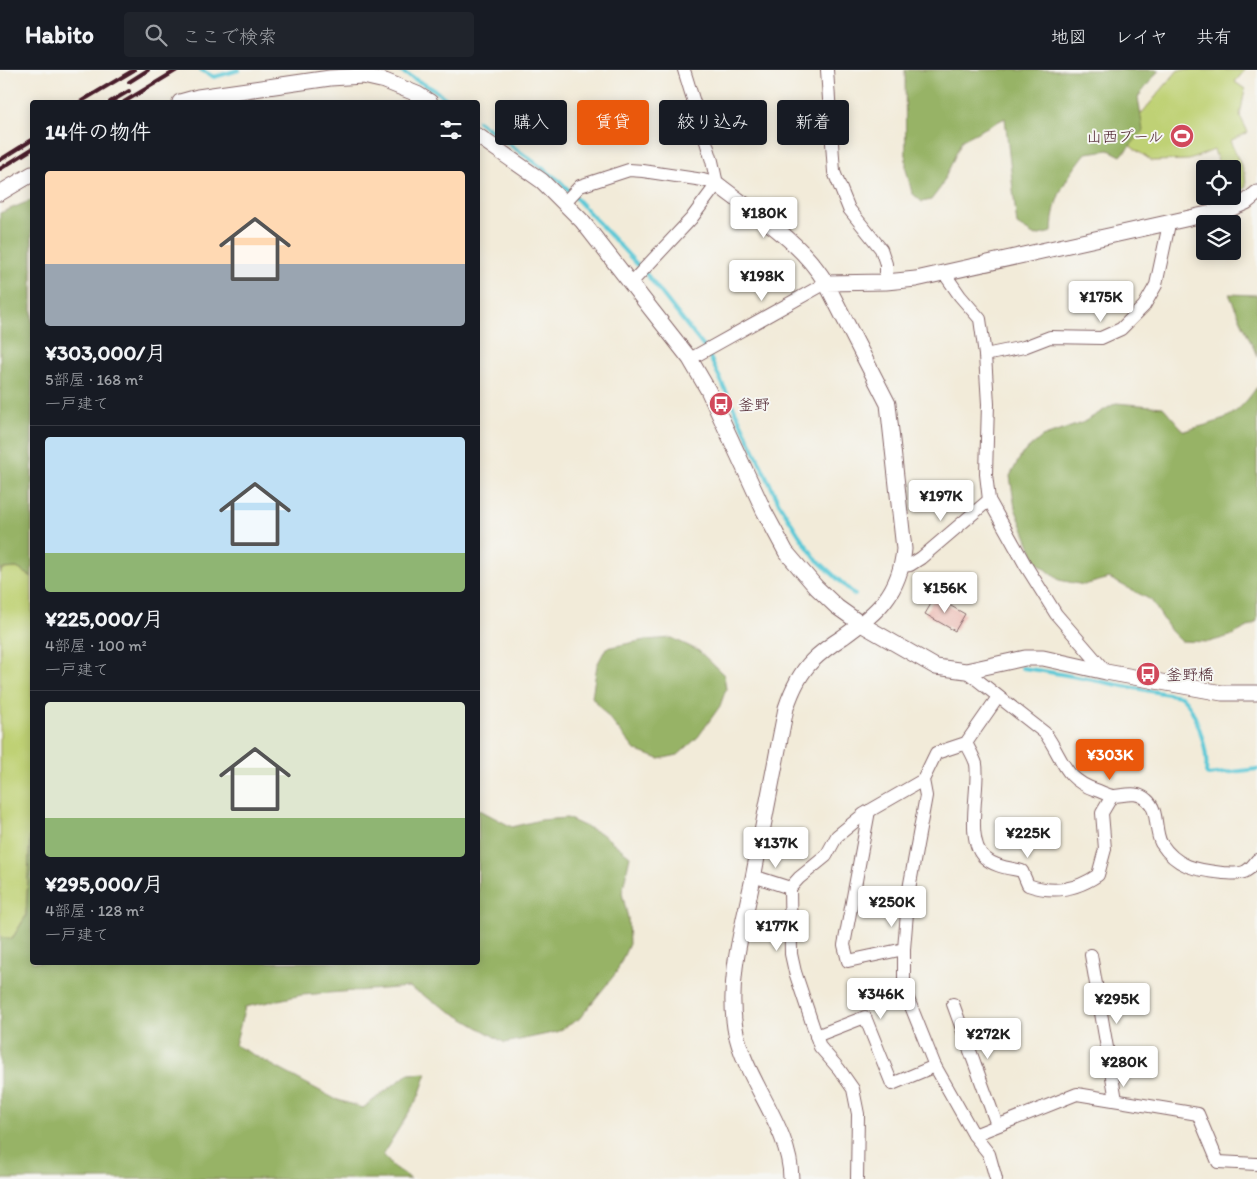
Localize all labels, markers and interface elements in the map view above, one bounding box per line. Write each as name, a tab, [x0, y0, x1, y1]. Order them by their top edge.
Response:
search box	[124, 12, 474, 57]
text: Habito	[25, 20, 94, 49]
icon: search	[142, 21, 170, 49]
text: ここで検索	[182, 25, 277, 48]
text: 地図	[1051, 26, 1087, 48]
text: レイヤ	[1115, 26, 1168, 48]
text: 共有	[1196, 26, 1232, 48]
chip: 購入	[495, 100, 567, 145]
chip: 賃貸	[577, 100, 649, 145]
chip: 絞り込み	[659, 100, 767, 145]
chip: 新着	[777, 100, 849, 145]
icon: filters	[437, 116, 465, 144]
text: 14件の物件	[45, 119, 151, 144]
sports icon: 山西プール	[1169, 123, 1195, 149]
place label: 山西プール	[1086, 127, 1164, 146]
map controls	[1196, 160, 1241, 260]
button: locate	[1196, 160, 1241, 205]
pin: ¥180K	[729, 196, 799, 239]
text: ¥180K	[741, 203, 787, 222]
icon: home	[210, 204, 300, 294]
button: layers	[1196, 215, 1241, 260]
pin: ¥198K	[727, 260, 797, 302]
text: ¥198K	[740, 266, 784, 285]
pin: ¥175K	[1066, 280, 1136, 323]
text: ¥175K	[1080, 287, 1122, 306]
text: ¥303,000/月	[45, 340, 166, 365]
text: 5部屋 · 168 m²	[45, 370, 143, 389]
bus stop icon: 釜野	[708, 391, 734, 417]
text: 一戸建て	[45, 394, 109, 413]
place label: 釜野	[738, 395, 770, 414]
icon: home	[210, 469, 300, 559]
pin: ¥197K	[906, 480, 976, 522]
text: ¥197K	[920, 486, 962, 505]
pin: ¥156K	[910, 572, 980, 614]
text: ¥156K	[923, 578, 967, 597]
text: ¥225,000/月	[45, 606, 164, 631]
text: 4部屋 · 100 m²	[45, 636, 147, 655]
text: 一戸建て	[45, 660, 109, 679]
bus stop icon: 釜野橋	[1135, 661, 1161, 687]
place label: 釜野橋	[1166, 665, 1214, 684]
icon: home	[210, 734, 300, 824]
pin: ¥303K	[1075, 738, 1145, 781]
text: ¥303K	[1087, 745, 1133, 764]
pin: ¥225K	[993, 816, 1063, 859]
text: ¥225K	[1006, 823, 1050, 842]
pin: ¥137K	[741, 826, 811, 869]
text: ¥137K	[754, 833, 798, 852]
text: ¥295,000/月	[45, 871, 163, 896]
pin: ¥250K	[857, 886, 927, 928]
text: ¥250K	[869, 892, 915, 911]
text: 4部屋 · 128 m²	[45, 901, 144, 920]
pin: ¥177K	[742, 910, 812, 952]
text: ¥177K	[756, 916, 798, 935]
text: 一戸建て	[45, 925, 109, 944]
pin: ¥346K	[846, 978, 916, 1020]
pin: ¥295K	[1082, 982, 1152, 1025]
text: ¥346K	[858, 984, 904, 1003]
text: ¥295K	[1095, 989, 1139, 1008]
pin: ¥272K	[953, 1018, 1023, 1060]
text: ¥272K	[966, 1024, 1010, 1043]
pin: ¥280K	[1089, 1046, 1159, 1088]
text: ¥280K	[1101, 1052, 1147, 1071]

